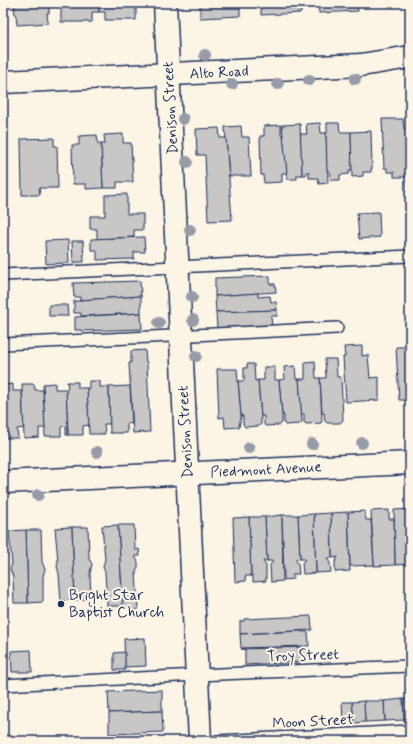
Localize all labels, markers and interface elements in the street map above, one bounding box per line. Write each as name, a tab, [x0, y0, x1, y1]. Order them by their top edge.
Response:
street label: Denison Street	[159, 61, 183, 155]
street label: Alto Road	[189, 61, 249, 85]
street label: Denison Street	[174, 385, 198, 479]
street label: Piedmont Avenue	[210, 457, 322, 483]
place label: Bright Star Baptist Church	[69, 586, 165, 623]
marker: Bright Star Baptist Church	[56, 599, 66, 609]
street label: Troy Street	[267, 645, 340, 667]
street label: Moon Street	[272, 710, 354, 734]

